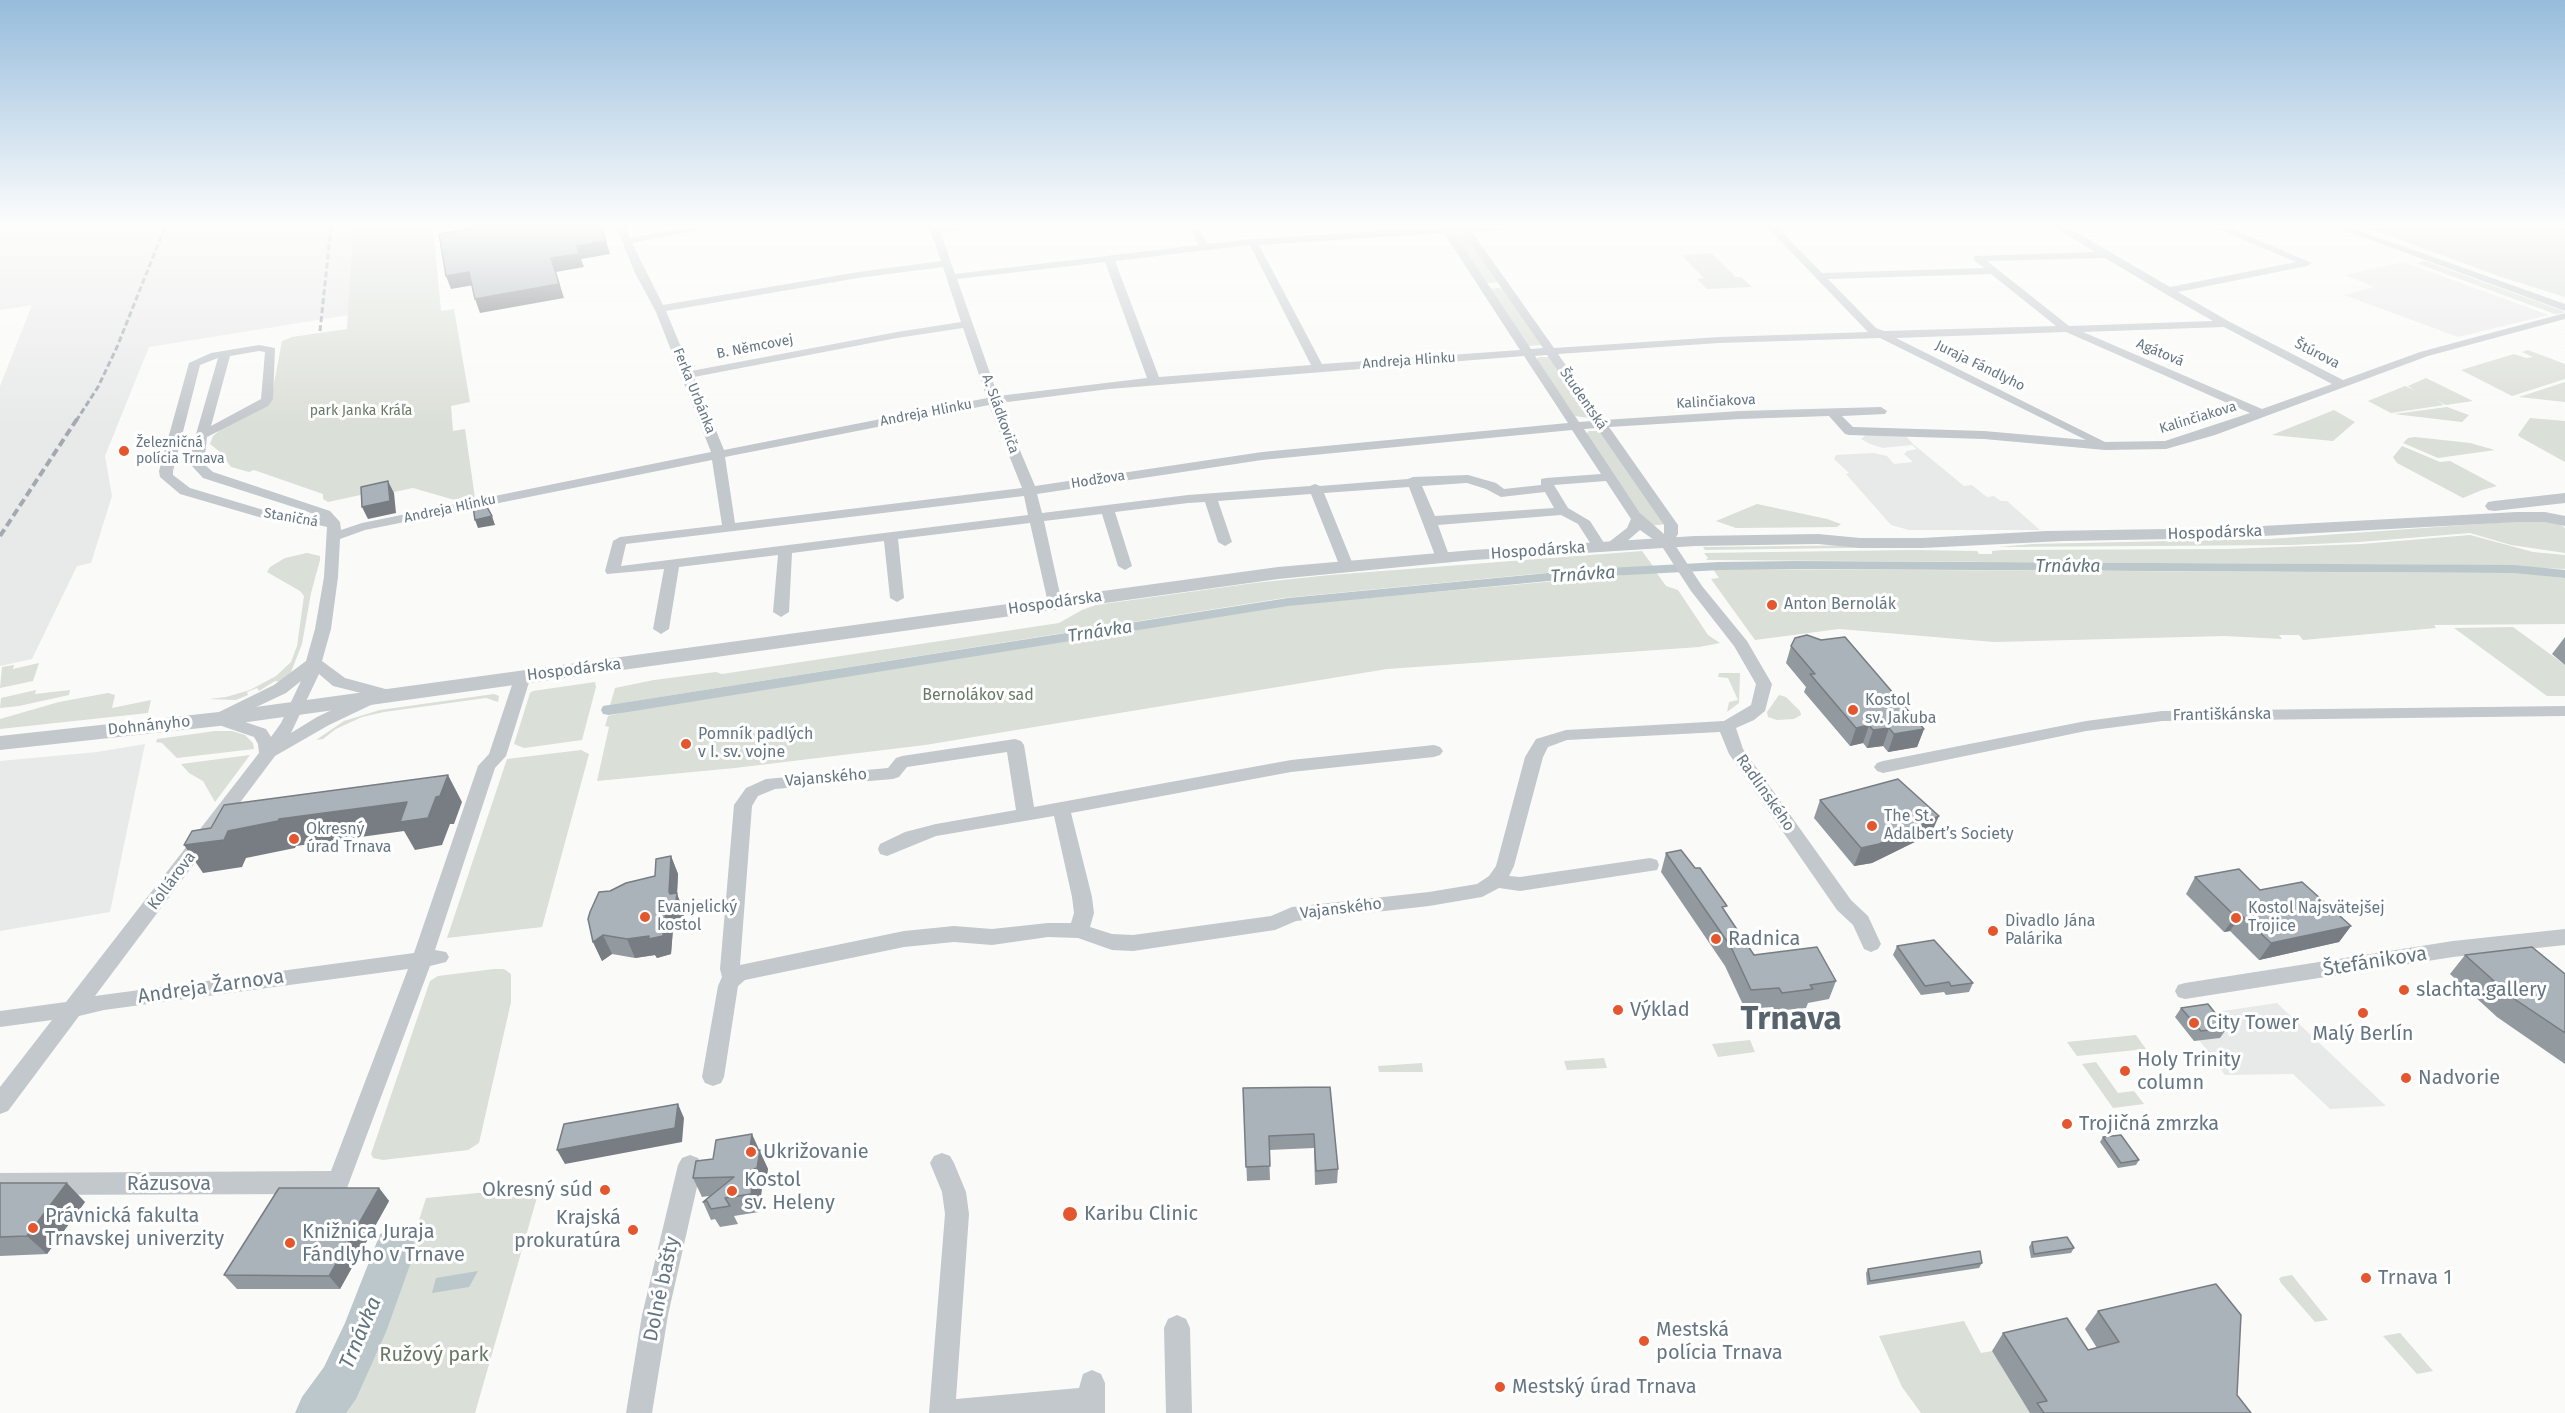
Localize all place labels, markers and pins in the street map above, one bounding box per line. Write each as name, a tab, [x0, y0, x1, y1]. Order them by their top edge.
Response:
place label: Železničná polícia Trnava	[136, 435, 225, 467]
marker: Železničná polícia Trnava	[117, 444, 131, 458]
place label: Anton Bernolák	[1784, 595, 1896, 615]
marker: Anton Bernolák	[1765, 598, 1779, 612]
place label: Kostol sv. Jakuba	[1865, 691, 1937, 729]
marker: Kostol sv. Jakuba	[1846, 703, 1860, 717]
place label: Pomník padlých v I. sv. vojne	[698, 725, 813, 763]
marker: Pomník padlých v I. sv. vojne	[679, 737, 693, 751]
place label: The St. Adalbert’s Society	[1884, 807, 2014, 845]
marker: The St. Adalbert’s Society	[1865, 819, 1879, 833]
place label: Okresný úrad Trnava	[306, 820, 392, 858]
marker: Okresný úrad Trnava	[287, 832, 301, 846]
place label: Evanjelický kostol	[657, 898, 737, 936]
place label: Kostol Najsvätejšej Trojice	[2248, 899, 2385, 937]
marker: Evanjelický kostol	[638, 910, 652, 924]
marker: Kostol Najsvätejšej Trojice	[2229, 911, 2243, 925]
place label: Divadlo Jána Palárika	[2005, 912, 2096, 950]
marker: Divadlo Jána Palárika	[1986, 924, 2000, 938]
place label: Radnica	[1728, 927, 1800, 951]
marker: Radnica	[1709, 932, 1723, 946]
place label: slachta.gallery	[2416, 978, 2547, 1002]
marker: slachta.gallery	[2397, 983, 2411, 997]
place label: Výklad	[1630, 998, 1690, 1022]
marker: Výklad	[1611, 1003, 1625, 1017]
marker: Malý Berlín	[2356, 1006, 2370, 1020]
place label: City Tower	[2206, 1011, 2299, 1035]
marker: City Tower	[2187, 1016, 2201, 1030]
place label: Malý Berlín	[2312, 1022, 2414, 1046]
place label: Holy Trinity column	[2137, 1048, 2240, 1095]
marker: Holy Trinity column	[2118, 1064, 2132, 1078]
place label: Nadvorie	[2418, 1066, 2500, 1090]
marker: Nadvorie	[2399, 1071, 2413, 1085]
place label: Trojičná zmrzka	[2079, 1112, 2219, 1136]
marker: Trojičná zmrzka	[2060, 1117, 2074, 1131]
place label: Ukrižovanie	[763, 1140, 869, 1164]
marker: Ukrižovanie	[744, 1145, 758, 1159]
place label: Kostol sv. Heleny	[744, 1168, 835, 1215]
place label: Okresný súd	[482, 1178, 593, 1202]
marker: Okresný súd	[598, 1183, 612, 1197]
marker: Kostol sv. Heleny	[725, 1184, 739, 1198]
place label: Karibu Clinic	[1084, 1202, 1198, 1226]
place label: Právnická fakulta Trnavskej univerzity	[45, 1204, 224, 1251]
marker: Karibu Clinic	[1061, 1205, 1079, 1223]
place label: Krajská prokuratúra	[514, 1206, 621, 1253]
place label: Knižnica Juraja Fándlyho v Trnave	[302, 1220, 465, 1267]
marker: Právnická fakulta Trnavskej univerzity	[26, 1221, 40, 1235]
marker: Krajská prokuratúra	[626, 1223, 640, 1237]
marker: Knižnica Juraja Fándlyho v Trnave	[283, 1236, 297, 1250]
place label: Trnava 1	[2378, 1266, 2452, 1290]
marker: Trnava 1	[2359, 1271, 2373, 1285]
place label: Mestská polícia Trnava	[1656, 1318, 1783, 1365]
marker: Mestská polícia Trnava	[1637, 1334, 1651, 1348]
place label: Mestský úrad Trnava	[1512, 1375, 1697, 1399]
marker: Mestský úrad Trnava	[1493, 1380, 1507, 1394]

